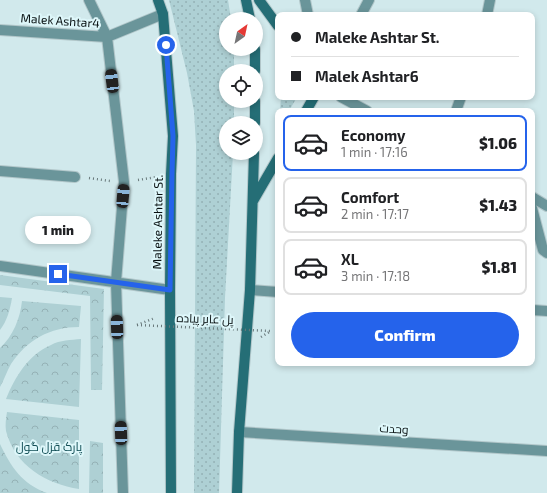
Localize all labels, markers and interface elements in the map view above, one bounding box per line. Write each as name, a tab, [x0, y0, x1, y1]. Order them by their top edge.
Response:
street label: Malek Ashtar4	[20, 10, 100, 30]
north arrow	[219, 12, 263, 56]
map controls	[219, 12, 263, 160]
text: Maleke Ashtar St.	[315, 28, 440, 46]
route start	[157, 36, 175, 54]
button: locate	[219, 64, 263, 108]
text: Malek Ashtar6	[315, 67, 419, 85]
car	[105, 68, 119, 94]
button: layers	[219, 116, 263, 160]
icon: car	[293, 125, 329, 161]
text: Economy	[341, 126, 406, 144]
text: $1.06	[479, 134, 517, 152]
text: 1 min · 17:16	[341, 144, 408, 160]
street label: Maleke Ashtar St.	[149, 174, 165, 269]
car	[116, 184, 130, 208]
icon: car	[293, 187, 329, 223]
text: Comfort	[341, 188, 399, 206]
text: $1.43	[479, 196, 517, 214]
text: 2 min · 17:17	[341, 206, 409, 222]
callout: 1 min	[25, 216, 91, 244]
text: 1 min	[42, 222, 74, 238]
icon: car	[293, 249, 329, 285]
text: XL	[341, 250, 359, 268]
text: $1.81	[481, 258, 517, 276]
route end	[49, 265, 67, 283]
text: 3 min · 17:18	[341, 268, 410, 284]
street label: پل عابر پیاده	[176, 310, 235, 329]
button: Confirm	[291, 312, 519, 358]
car	[111, 315, 123, 339]
street label: وحدت	[379, 420, 409, 437]
car	[115, 421, 127, 445]
park label: پارک قزل گول	[16, 439, 83, 456]

